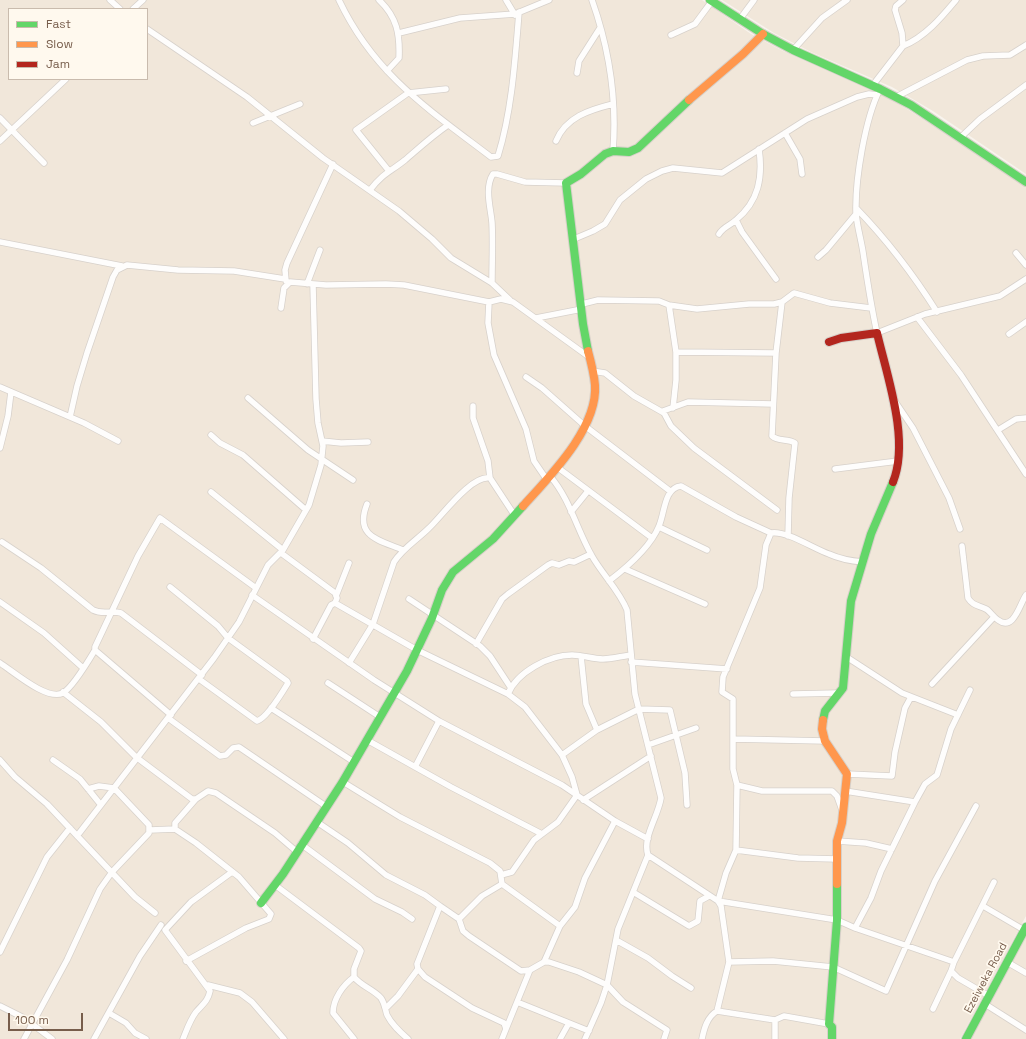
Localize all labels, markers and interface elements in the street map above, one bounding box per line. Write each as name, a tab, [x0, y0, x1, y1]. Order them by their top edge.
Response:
legend	[8, 8, 148, 80]
text: Fast	[46, 16, 71, 32]
text: Slow	[46, 36, 73, 52]
text: Jam	[46, 56, 70, 72]
street label: Ezeiweka Road	[962, 940, 1010, 1016]
scale bar	[10, 1005, 85, 1031]
text: 100 m	[15, 1012, 49, 1028]

